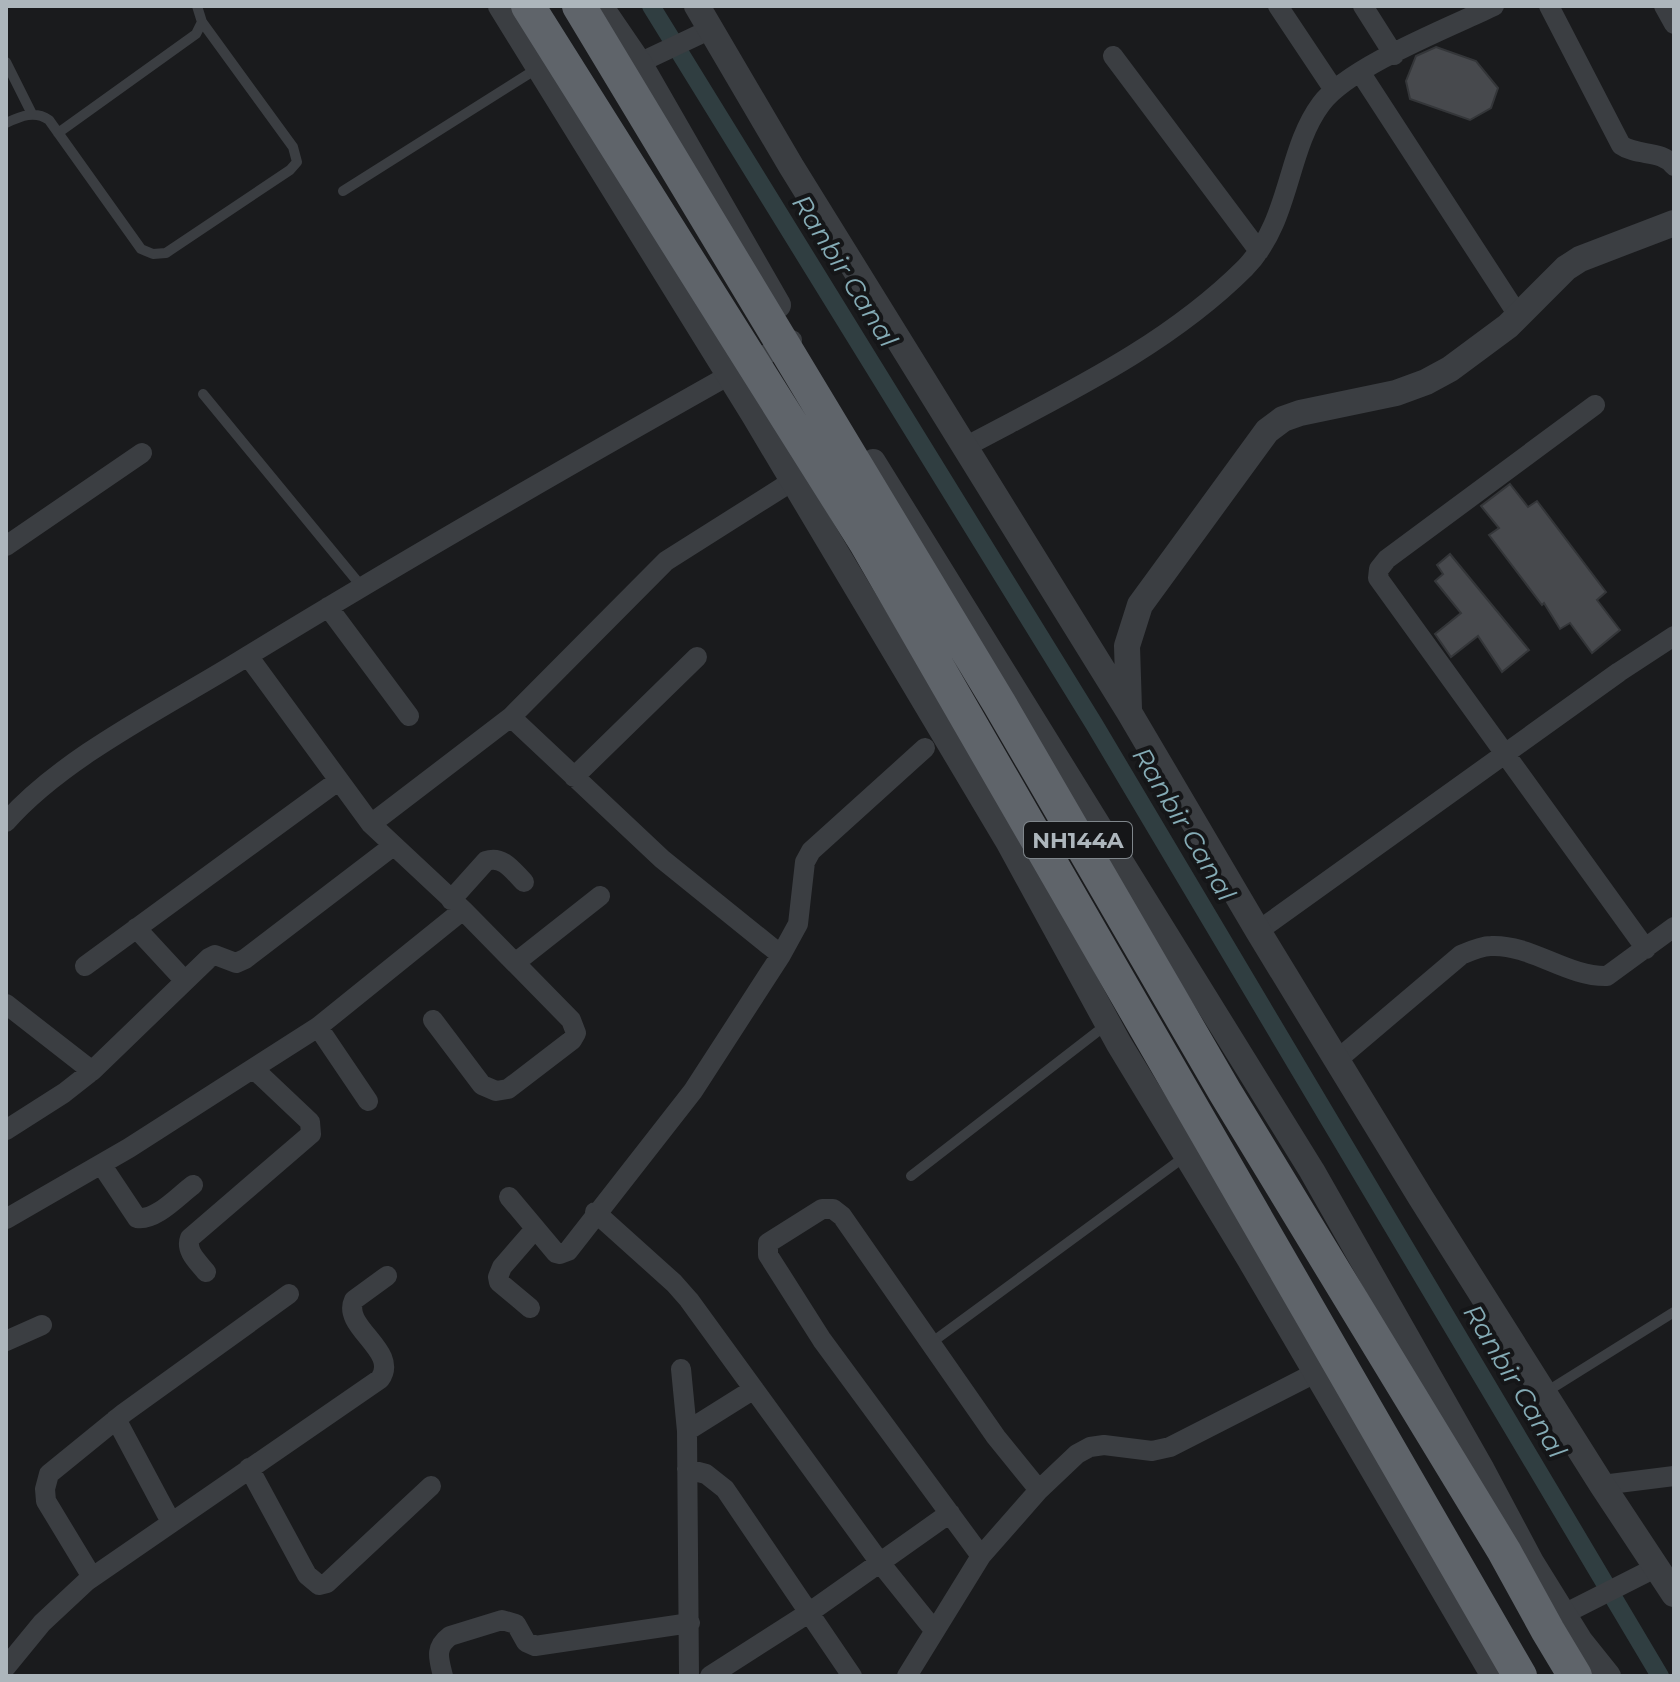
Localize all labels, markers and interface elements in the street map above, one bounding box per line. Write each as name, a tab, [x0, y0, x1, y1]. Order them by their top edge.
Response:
water label: Ranbir Canal	[785, 189, 905, 353]
water label: Ranbir Canal	[1126, 741, 1242, 907]
road number: NH144A	[1024, 822, 1132, 858]
water label: Ranbir Canal	[1457, 1298, 1573, 1464]

